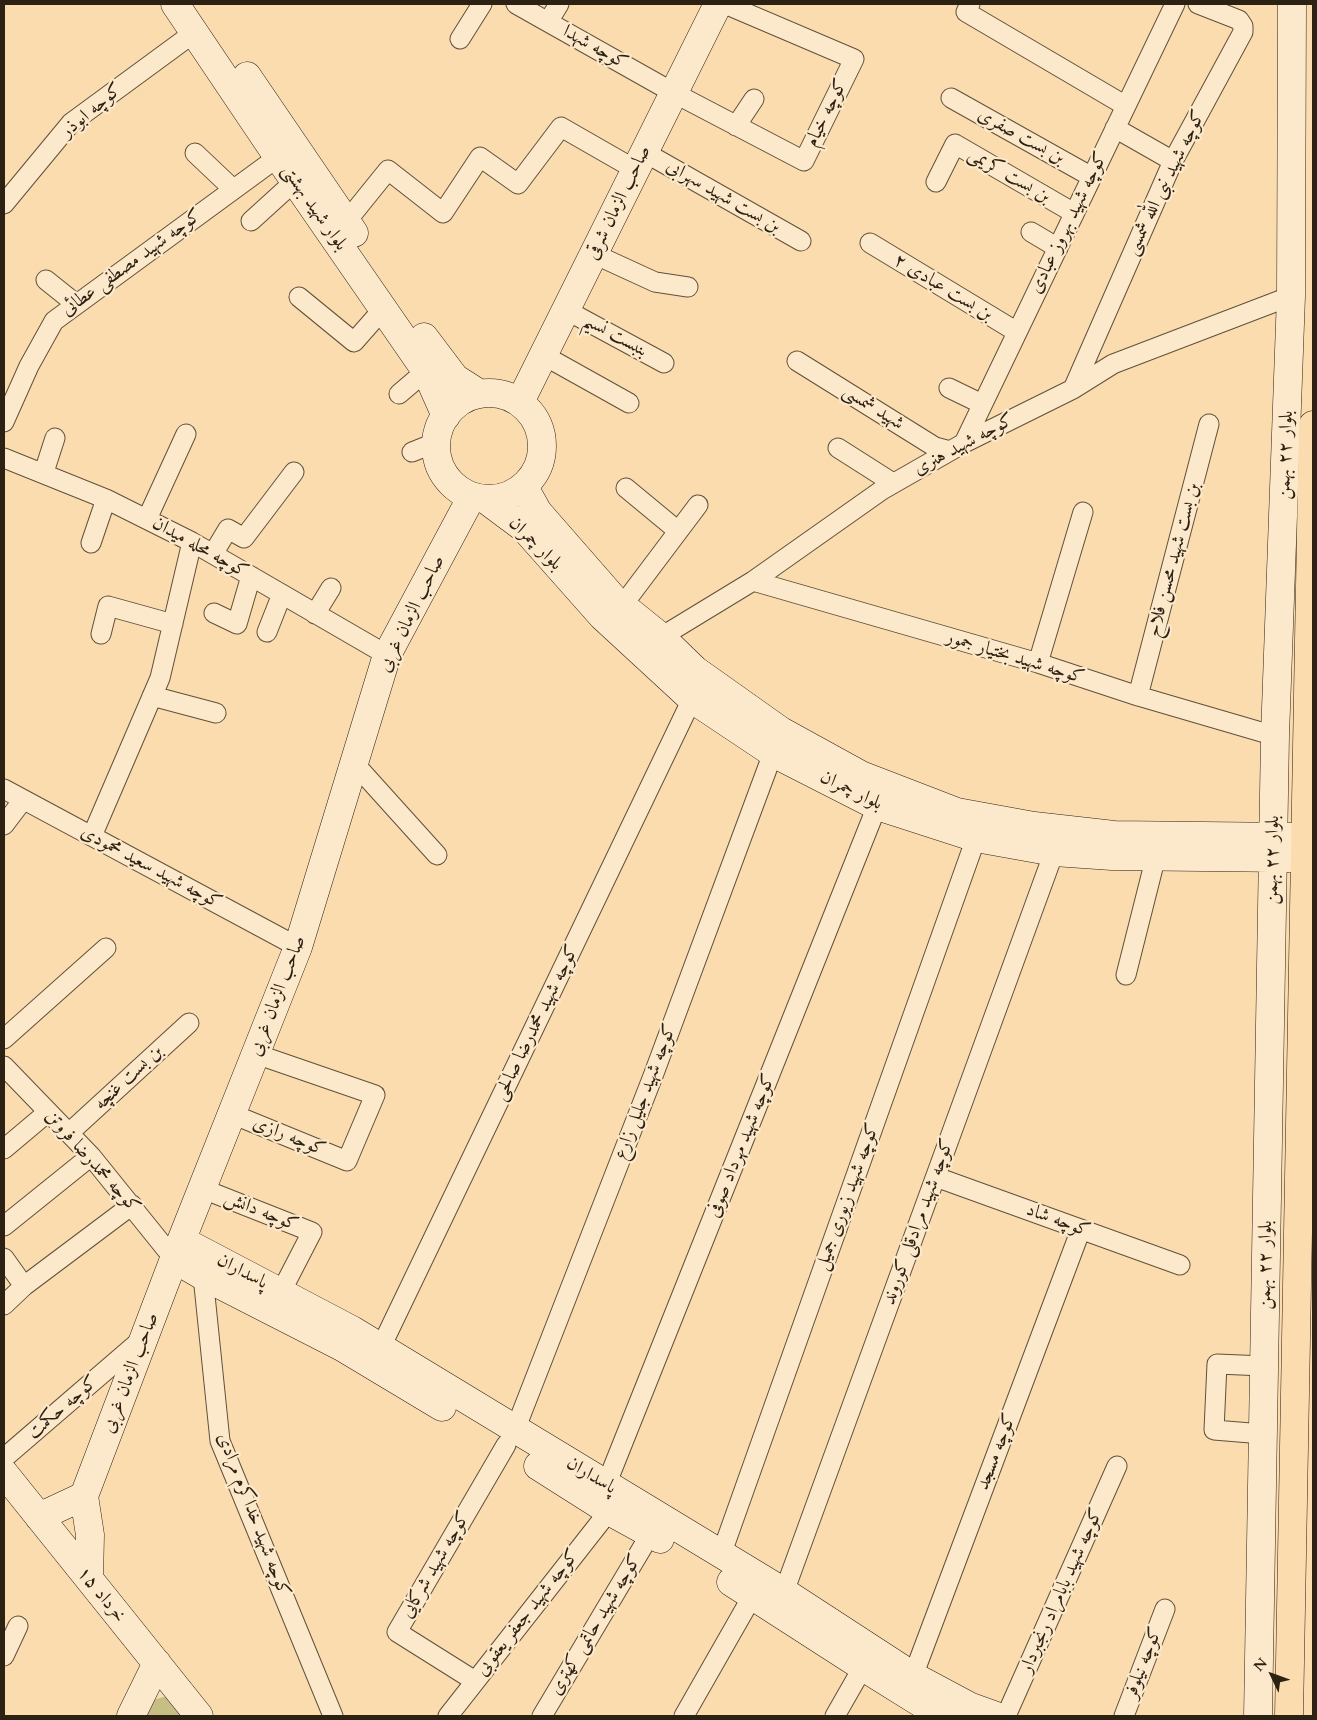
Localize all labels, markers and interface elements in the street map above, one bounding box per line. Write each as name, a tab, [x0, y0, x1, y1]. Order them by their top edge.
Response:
street label: کوچه شهدا	[558, 21, 632, 75]
street label: کوچه خیام	[801, 75, 853, 151]
street label: کوچه ابوذر	[57, 79, 127, 143]
street label: بن بست صفری	[973, 104, 1069, 170]
street label: کوچه شهید نبی الله شمسی	[1121, 107, 1211, 259]
street label: صاحب الزمان شرقی	[582, 142, 656, 264]
street label: بن بست کریمی	[964, 143, 1054, 209]
street label: کوچه شهید بهروز عبادی	[1025, 148, 1113, 298]
street label: بن بست شهید سهرابی	[662, 155, 784, 239]
street label: بلوار شهید بهشتی	[276, 161, 352, 255]
street label: کوچه شهید مصطفی عطائی	[57, 204, 207, 322]
street label: بن بست عبادی ۲	[889, 249, 997, 327]
street label: بنبست نسیم	[579, 310, 651, 362]
street label: شهید شمسی	[838, 380, 908, 436]
street label: کوچه شهید هنری	[910, 409, 1018, 481]
street label: بلوار ۲۲ بهمن	[1273, 410, 1299, 500]
street label: بن بست شهید محسن فلاح	[1142, 480, 1206, 640]
street label: کوچه محله میدان	[148, 512, 252, 584]
street label: بلوار چمران	[503, 512, 567, 576]
street label: صاحب الزمان غربی	[374, 552, 450, 676]
street label: کوچه شهید بختیار جمور	[943, 626, 1087, 690]
street label: بلوار چمران	[816, 766, 886, 816]
street label: بلوار ۲۲ بهمن	[1261, 815, 1285, 905]
street label: کوچه شهید سعید محمودی	[76, 821, 226, 915]
street label: صاحب الزمان غربی	[245, 933, 311, 1059]
street label: کوچه شهید محمدرضا صالحی	[489, 941, 585, 1105]
street label: کوچه شهید جلیل زارع	[610, 1021, 682, 1163]
street label: بن بست غنچه	[90, 1040, 168, 1116]
street label: کوچه شهید مهرداد صوفی	[703, 1071, 781, 1221]
street label: کوچه محمدرضا فروتن	[39, 1105, 145, 1219]
street label: کوچه رازی	[249, 1112, 329, 1162]
street label: کوچه شهید زیوری جمیل	[811, 1120, 885, 1274]
street label: کوچه شهید مرادقلی کوروند	[878, 1136, 960, 1308]
street label: کوچه دانش	[221, 1187, 301, 1237]
street label: کوچه شاد	[1023, 1199, 1093, 1243]
street label: بلوار ۲۲ بهمن	[1254, 1220, 1278, 1310]
street label: پاسداران	[213, 1249, 271, 1295]
street label: صاحب الزمان غربی	[98, 1310, 164, 1436]
street label: کوچه حکمت	[23, 1371, 103, 1445]
street label: کوچه مسجد	[972, 1410, 1022, 1494]
street label: کوچه شهید خداکرم مرادی	[211, 1430, 295, 1600]
street label: پاسداران	[562, 1452, 620, 1500]
street label: کوچه شهید بابامراد رنجبردار	[1015, 1505, 1109, 1677]
street label: کوچه شهید شرکایی	[396, 1507, 476, 1623]
street label: کوچه شهید جعفر یعقوبی	[471, 1545, 585, 1681]
street label: کوچه شهید حاتمی کهتری	[545, 1550, 647, 1700]
street label: ۱۵ خرداد	[72, 1562, 130, 1628]
street label: کوچه نیلوفر	[1120, 1624, 1168, 1702]
north arrow	[1247, 1650, 1297, 1700]
text: N	[1249, 1654, 1272, 1676]

